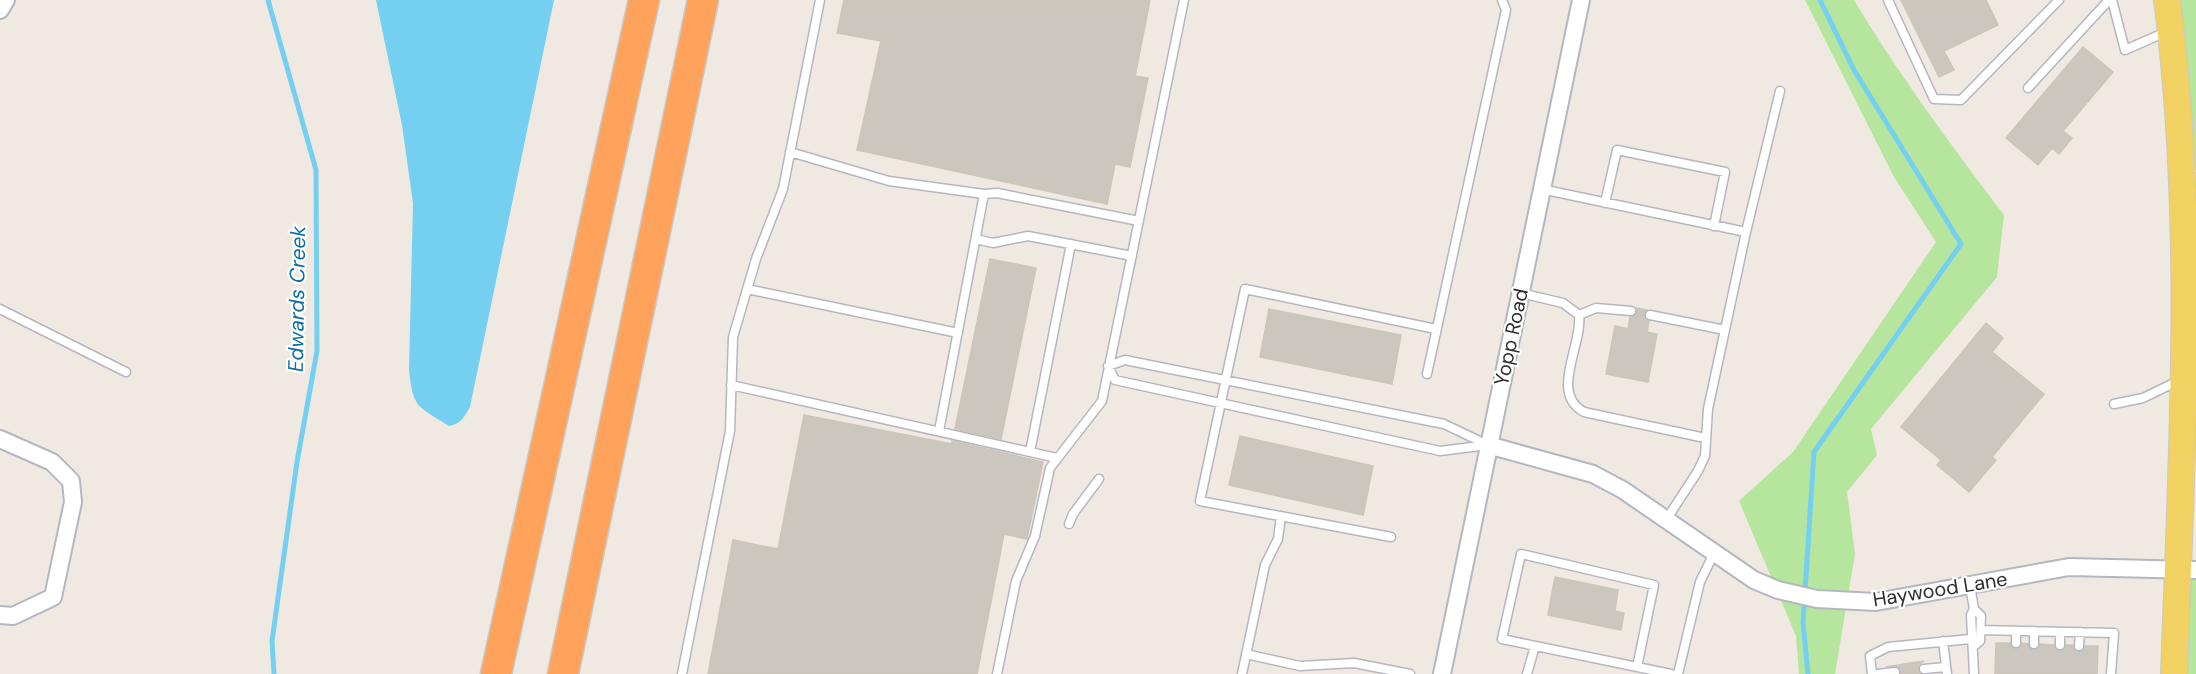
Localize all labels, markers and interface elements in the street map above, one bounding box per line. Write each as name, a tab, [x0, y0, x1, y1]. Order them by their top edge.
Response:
water label: Edwards Creek	[282, 225, 312, 372]
street label: Yopp Road	[1488, 286, 1534, 388]
street label: Haywood Lane	[1871, 566, 2009, 612]

